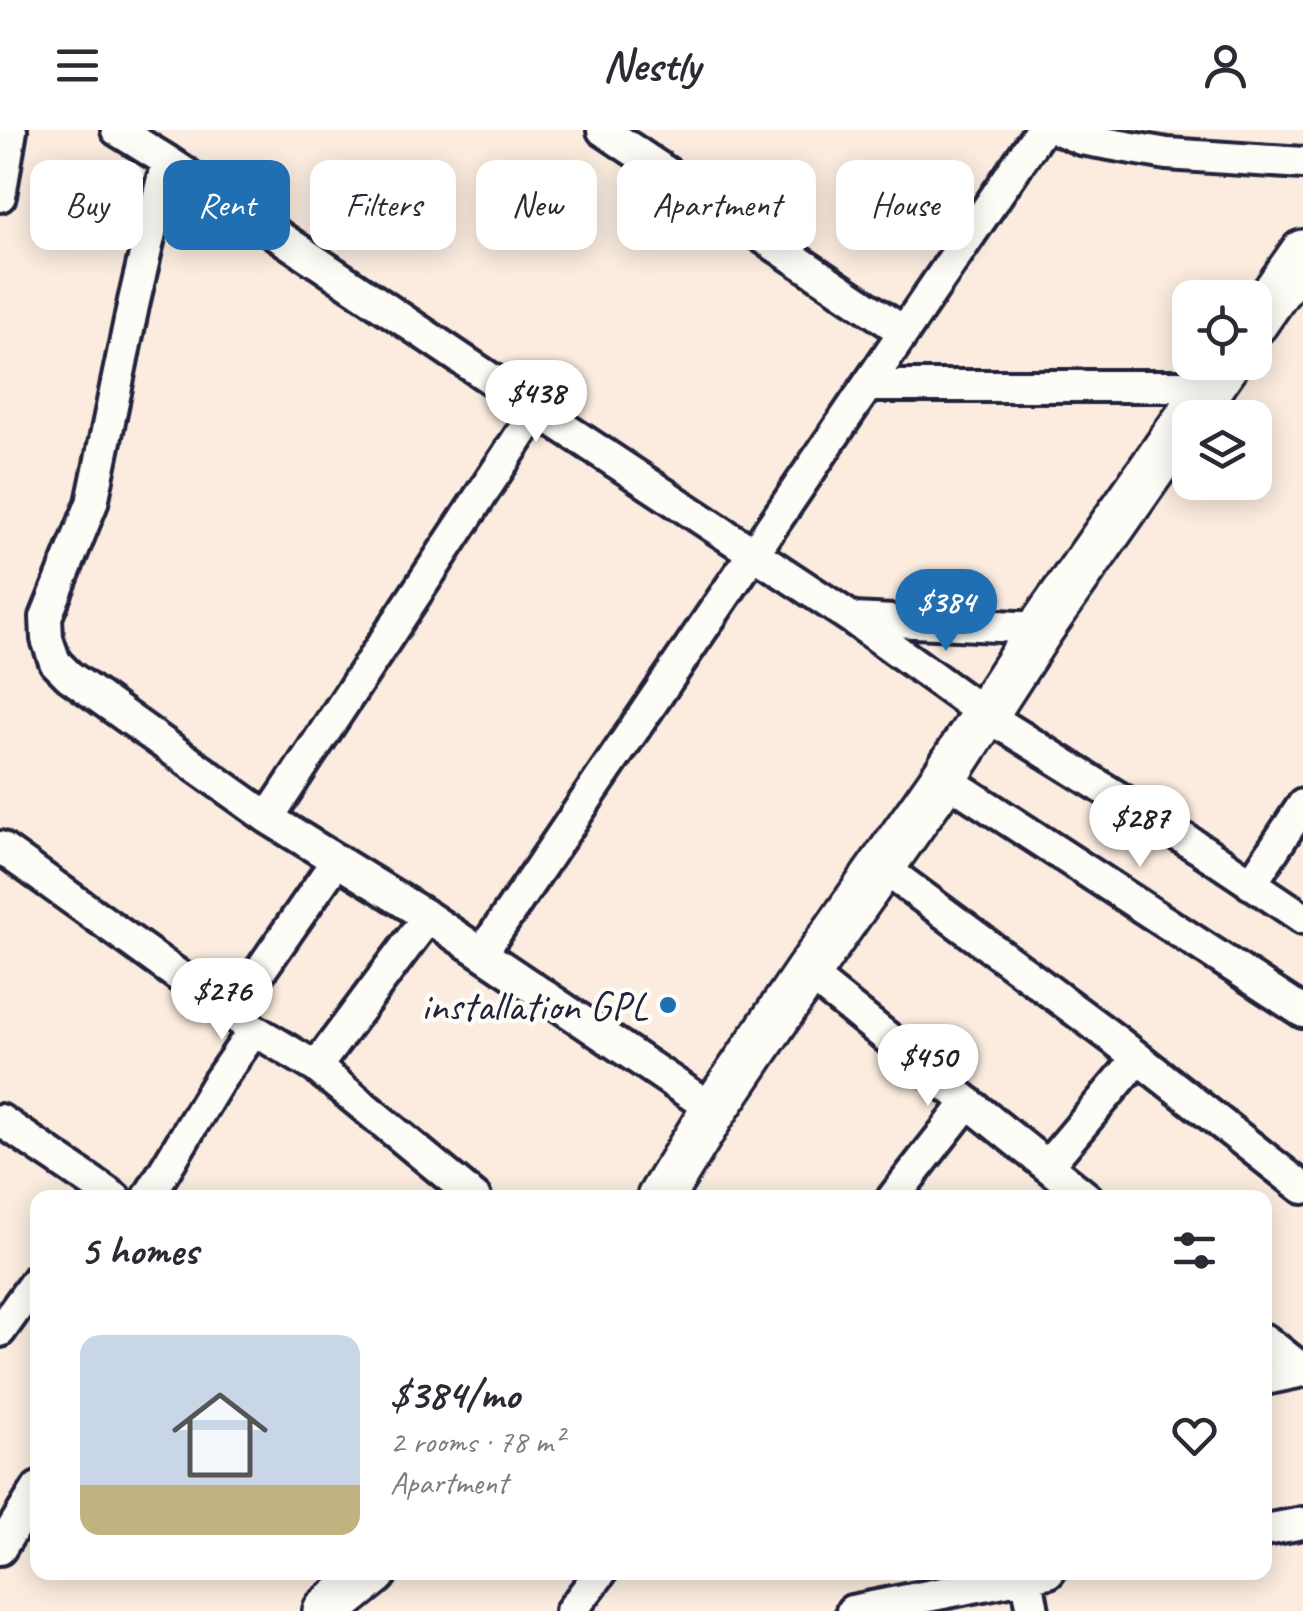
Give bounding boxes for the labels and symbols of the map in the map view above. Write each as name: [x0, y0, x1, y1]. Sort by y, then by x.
pin: $438: [477, 360, 595, 445]
pin: $384: [887, 569, 1005, 654]
pin: $287: [1081, 785, 1199, 870]
pin: $276: [163, 958, 281, 1043]
place label: installation GPL: [421, 980, 649, 1033]
marker: installation GPL: [657, 994, 679, 1016]
pin: $450: [869, 1024, 987, 1109]

